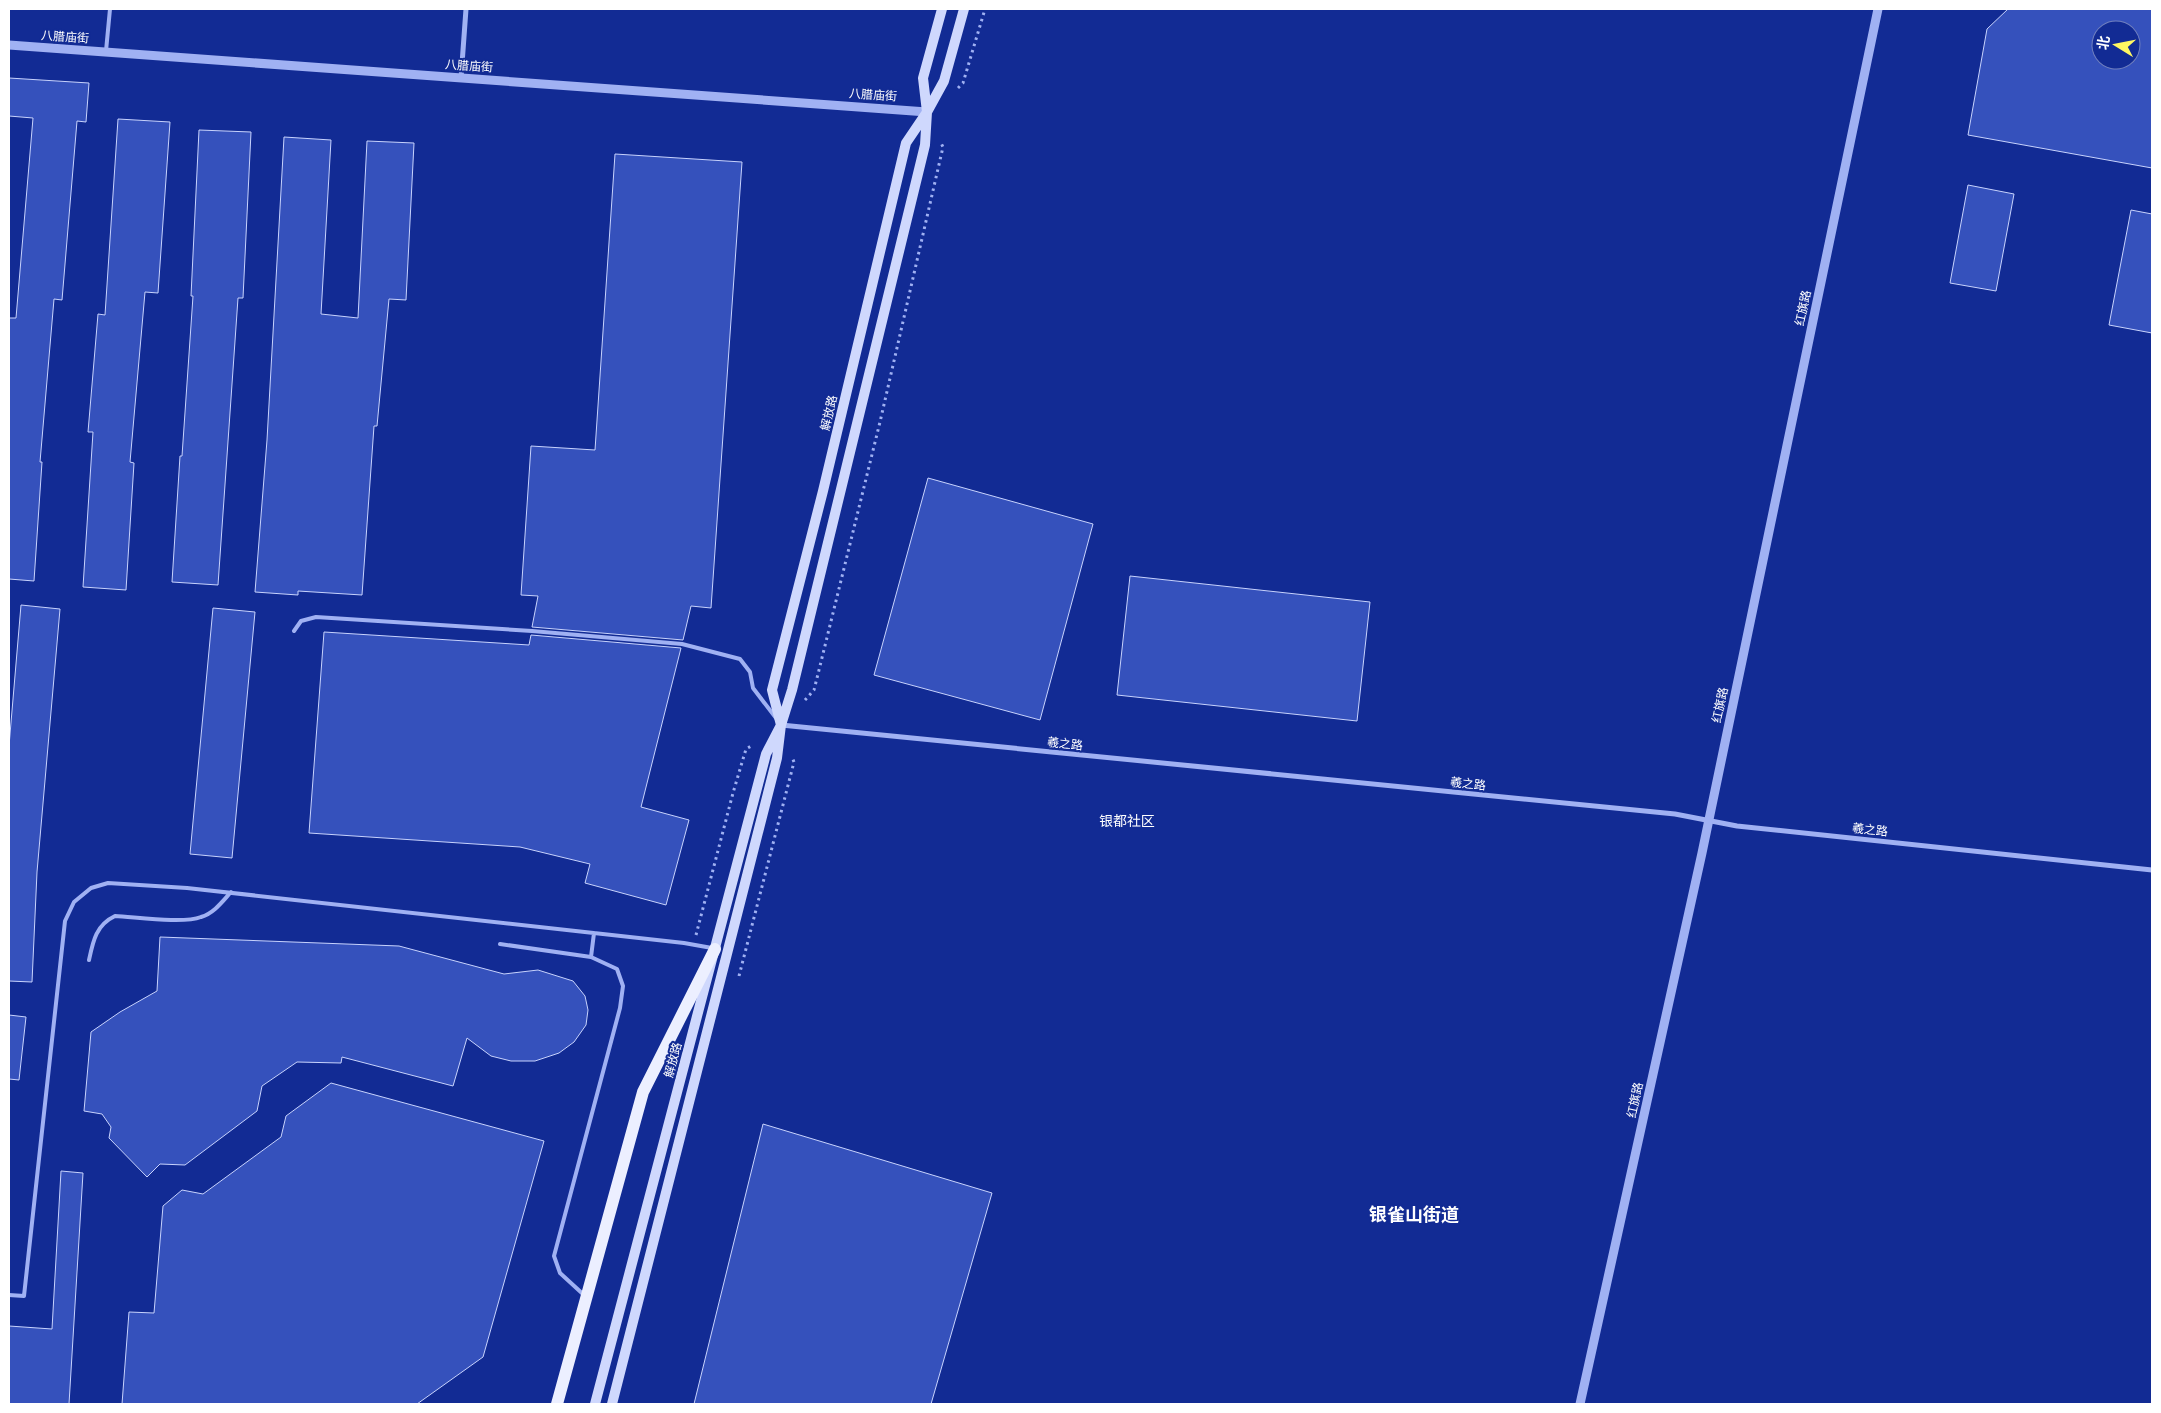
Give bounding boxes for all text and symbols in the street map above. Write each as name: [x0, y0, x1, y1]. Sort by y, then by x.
north arrow: [2091, 20, 2141, 70]
street label: 八腊庙街: [41, 28, 89, 46]
text: 北: [2094, 34, 2112, 51]
street label: 八腊庙街: [445, 57, 493, 75]
street label: 八腊庙街: [849, 86, 897, 104]
street label: 红旗路: [1792, 289, 1814, 327]
street label: 解放路: [818, 394, 840, 432]
street label: 红旗路: [1709, 686, 1731, 724]
street label: 羲之路: [1046, 735, 1084, 753]
street label: 羲之路: [1449, 775, 1487, 793]
district label: 银都社区: [1099, 813, 1155, 829]
street label: 羲之路: [1851, 821, 1889, 839]
street label: 解放路: [662, 1041, 684, 1079]
street label: 红旗路: [1624, 1081, 1646, 1119]
district label: 银雀山街道: [1369, 1205, 1459, 1225]

